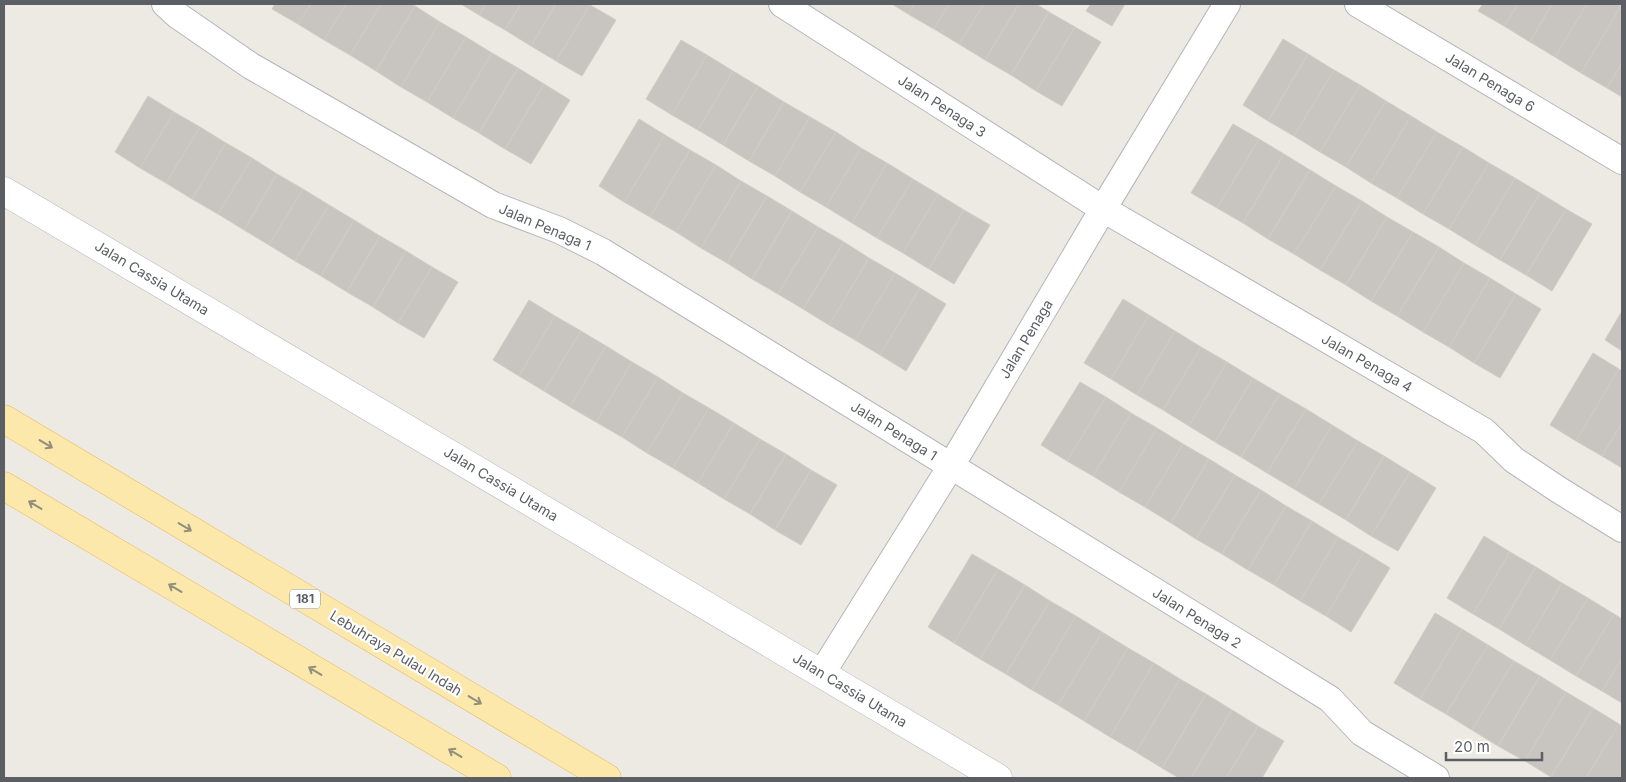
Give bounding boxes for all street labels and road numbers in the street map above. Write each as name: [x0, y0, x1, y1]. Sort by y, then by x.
street label: Jalan Penaga 6: [1442, 48, 1538, 115]
street label: Jalan Penaga 3: [895, 71, 989, 140]
street label: Jalan Penaga 1: [497, 199, 594, 254]
street label: Jalan Cassia Utama: [92, 237, 213, 318]
street label: Jalan Penaga: [995, 296, 1056, 381]
street label: Jalan Penaga 4: [1319, 330, 1416, 395]
street label: Jalan Penaga 1: [848, 397, 941, 464]
street label: Jalan Cassia Utama: [441, 443, 562, 524]
street label: Jalan Penaga 2: [1150, 583, 1245, 652]
road number: 181: [290, 590, 320, 608]
street label: Lebuhraya Pulau Indah: [327, 606, 465, 699]
street label: Jalan Cassia Utama: [790, 649, 911, 730]

